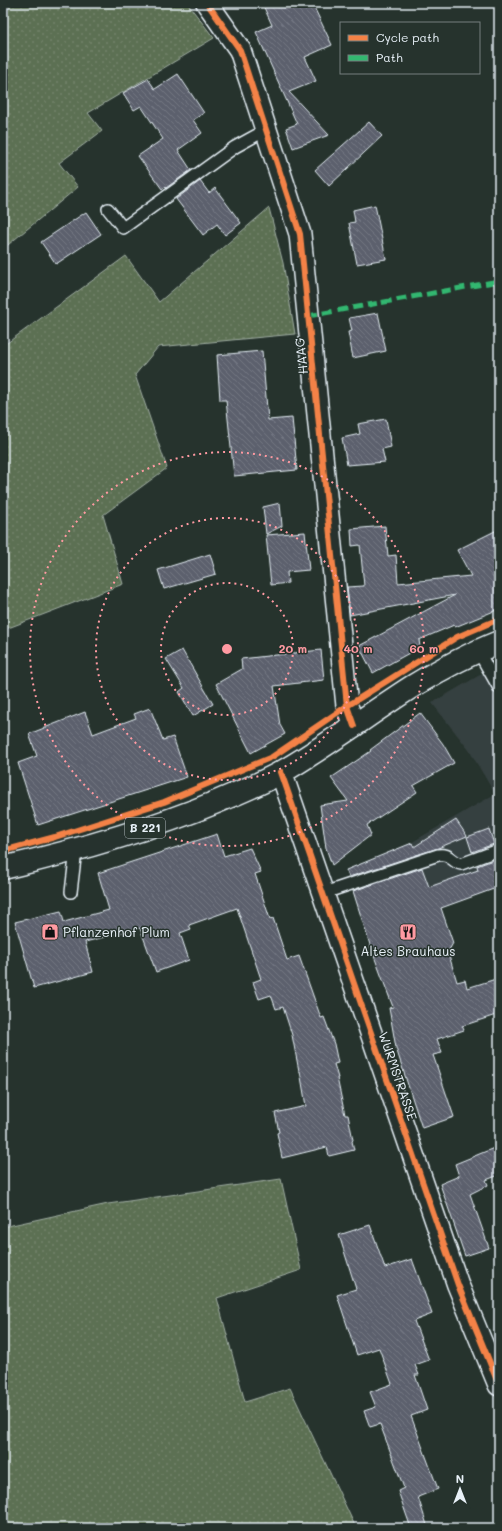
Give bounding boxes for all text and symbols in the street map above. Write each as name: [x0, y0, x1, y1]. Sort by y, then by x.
legend: [340, 22, 480, 74]
text: Cycle path: [376, 29, 439, 45]
text: Path: [376, 49, 403, 65]
street label: HAAG: [290, 336, 311, 375]
text: 20 m: [279, 640, 307, 656]
text: 40 m: [343, 640, 373, 656]
text: 60 m: [410, 640, 438, 656]
centre of rings: [220, 642, 234, 656]
road number: B 221: [125, 818, 165, 838]
shop icon: Pflanzenhof Plum: [40, 922, 60, 942]
restaurant icon: Altes Brauhaus: [398, 922, 418, 942]
place label: Pflanzenhof Plum: [63, 923, 170, 940]
place label: Altes Brauhaus: [360, 942, 456, 959]
street label: WURMSTRASSE: [375, 1029, 422, 1122]
north arrow: [440, 1469, 480, 1509]
text: N: [456, 1471, 464, 1486]

